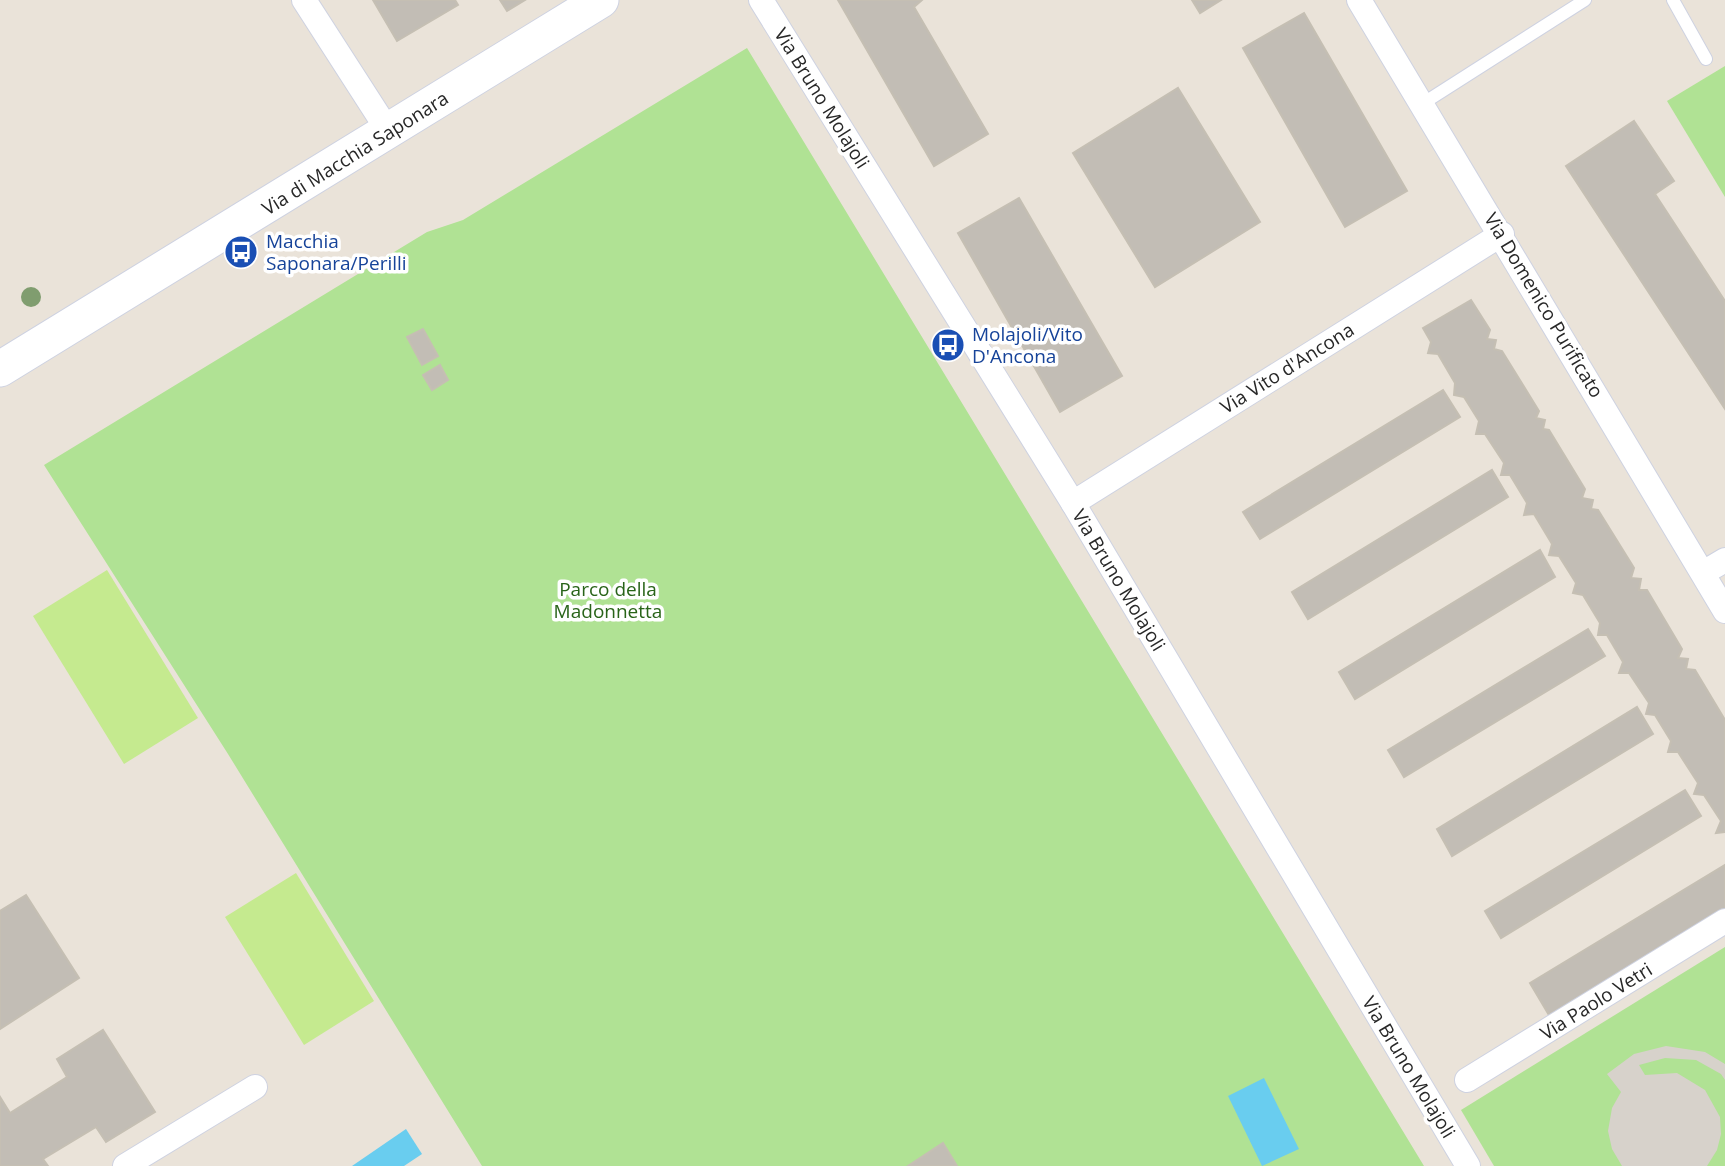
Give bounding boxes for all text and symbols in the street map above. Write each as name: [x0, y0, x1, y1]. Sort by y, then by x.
street label: Via Bruno Molajoli: [768, 23, 876, 173]
street label: Via di Macchia Saponara: [257, 85, 453, 221]
street label: Via Domenico Purificato: [1478, 208, 1610, 402]
place label: Macchia Saponara/Perilli: [266, 228, 407, 276]
bus stop icon: Macchia Saponara/Perilli: [222, 233, 260, 271]
street label: Via Vito d'Ancona: [1215, 316, 1359, 420]
place label: Molajoli/Vito D'Ancona: [972, 321, 1083, 369]
bus stop icon: Molajoli/Vito D'Ancona: [929, 326, 967, 364]
street label: Via Bruno Molajoli: [1066, 504, 1172, 656]
park label: Parco della Madonnetta: [554, 576, 662, 624]
street label: Via Paolo Vetri: [1535, 956, 1657, 1046]
street label: Via Bruno Molajoli: [1356, 991, 1462, 1143]

